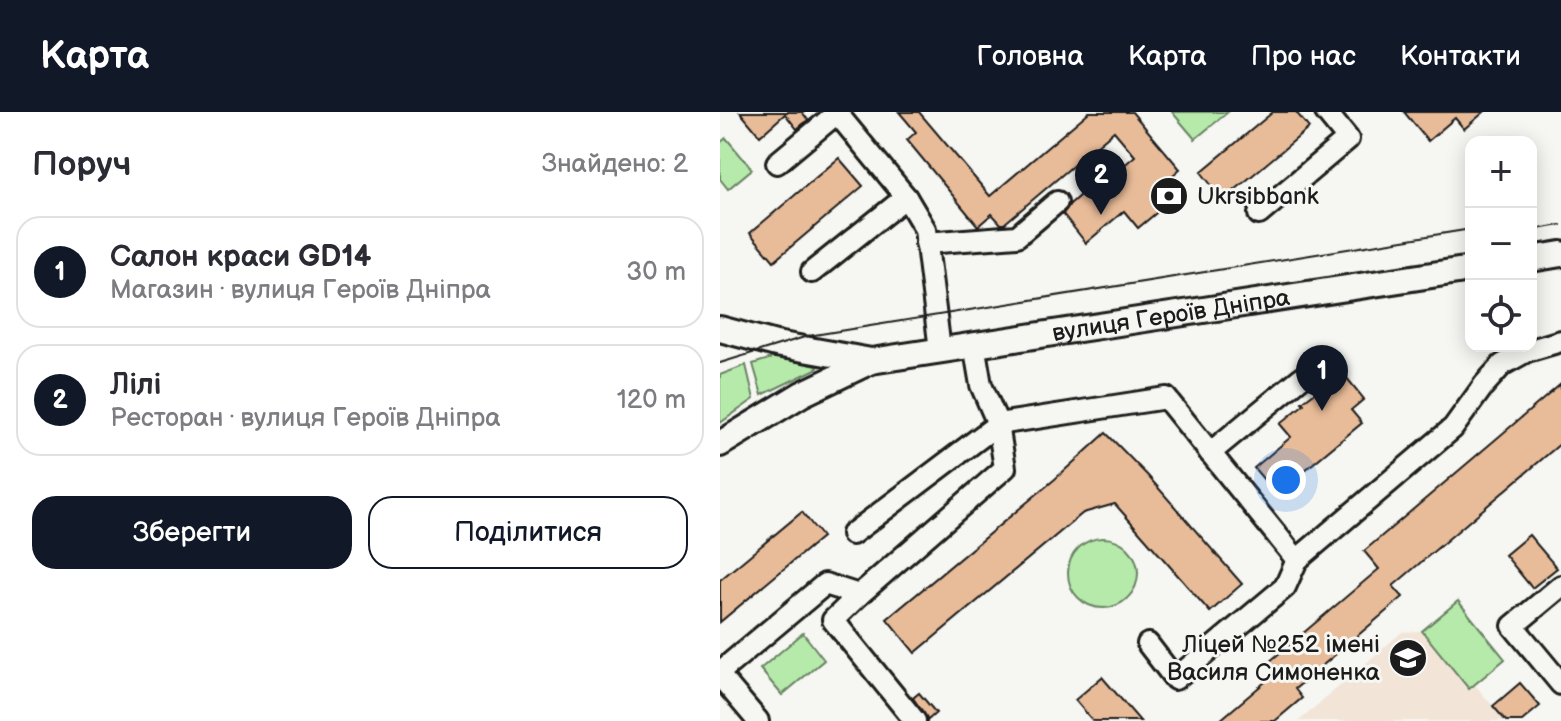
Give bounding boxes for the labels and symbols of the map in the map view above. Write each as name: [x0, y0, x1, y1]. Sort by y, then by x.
pin: 2: [1075, 149, 1127, 215]
bank icon: Ukrsibbank: [1148, 175, 1190, 217]
place label: Ukrsibbank: [1197, 182, 1319, 211]
street label: вулиця Героїв Дніпра: [1050, 283, 1292, 348]
pin: 1: [1296, 345, 1348, 411]
your location: [1266, 460, 1306, 500]
place label: Ліцей №252 імені Василя Симоненка: [1167, 630, 1380, 687]
school or university icon: Ліцей №252 імені Василя Симоненка: [1387, 637, 1429, 679]

